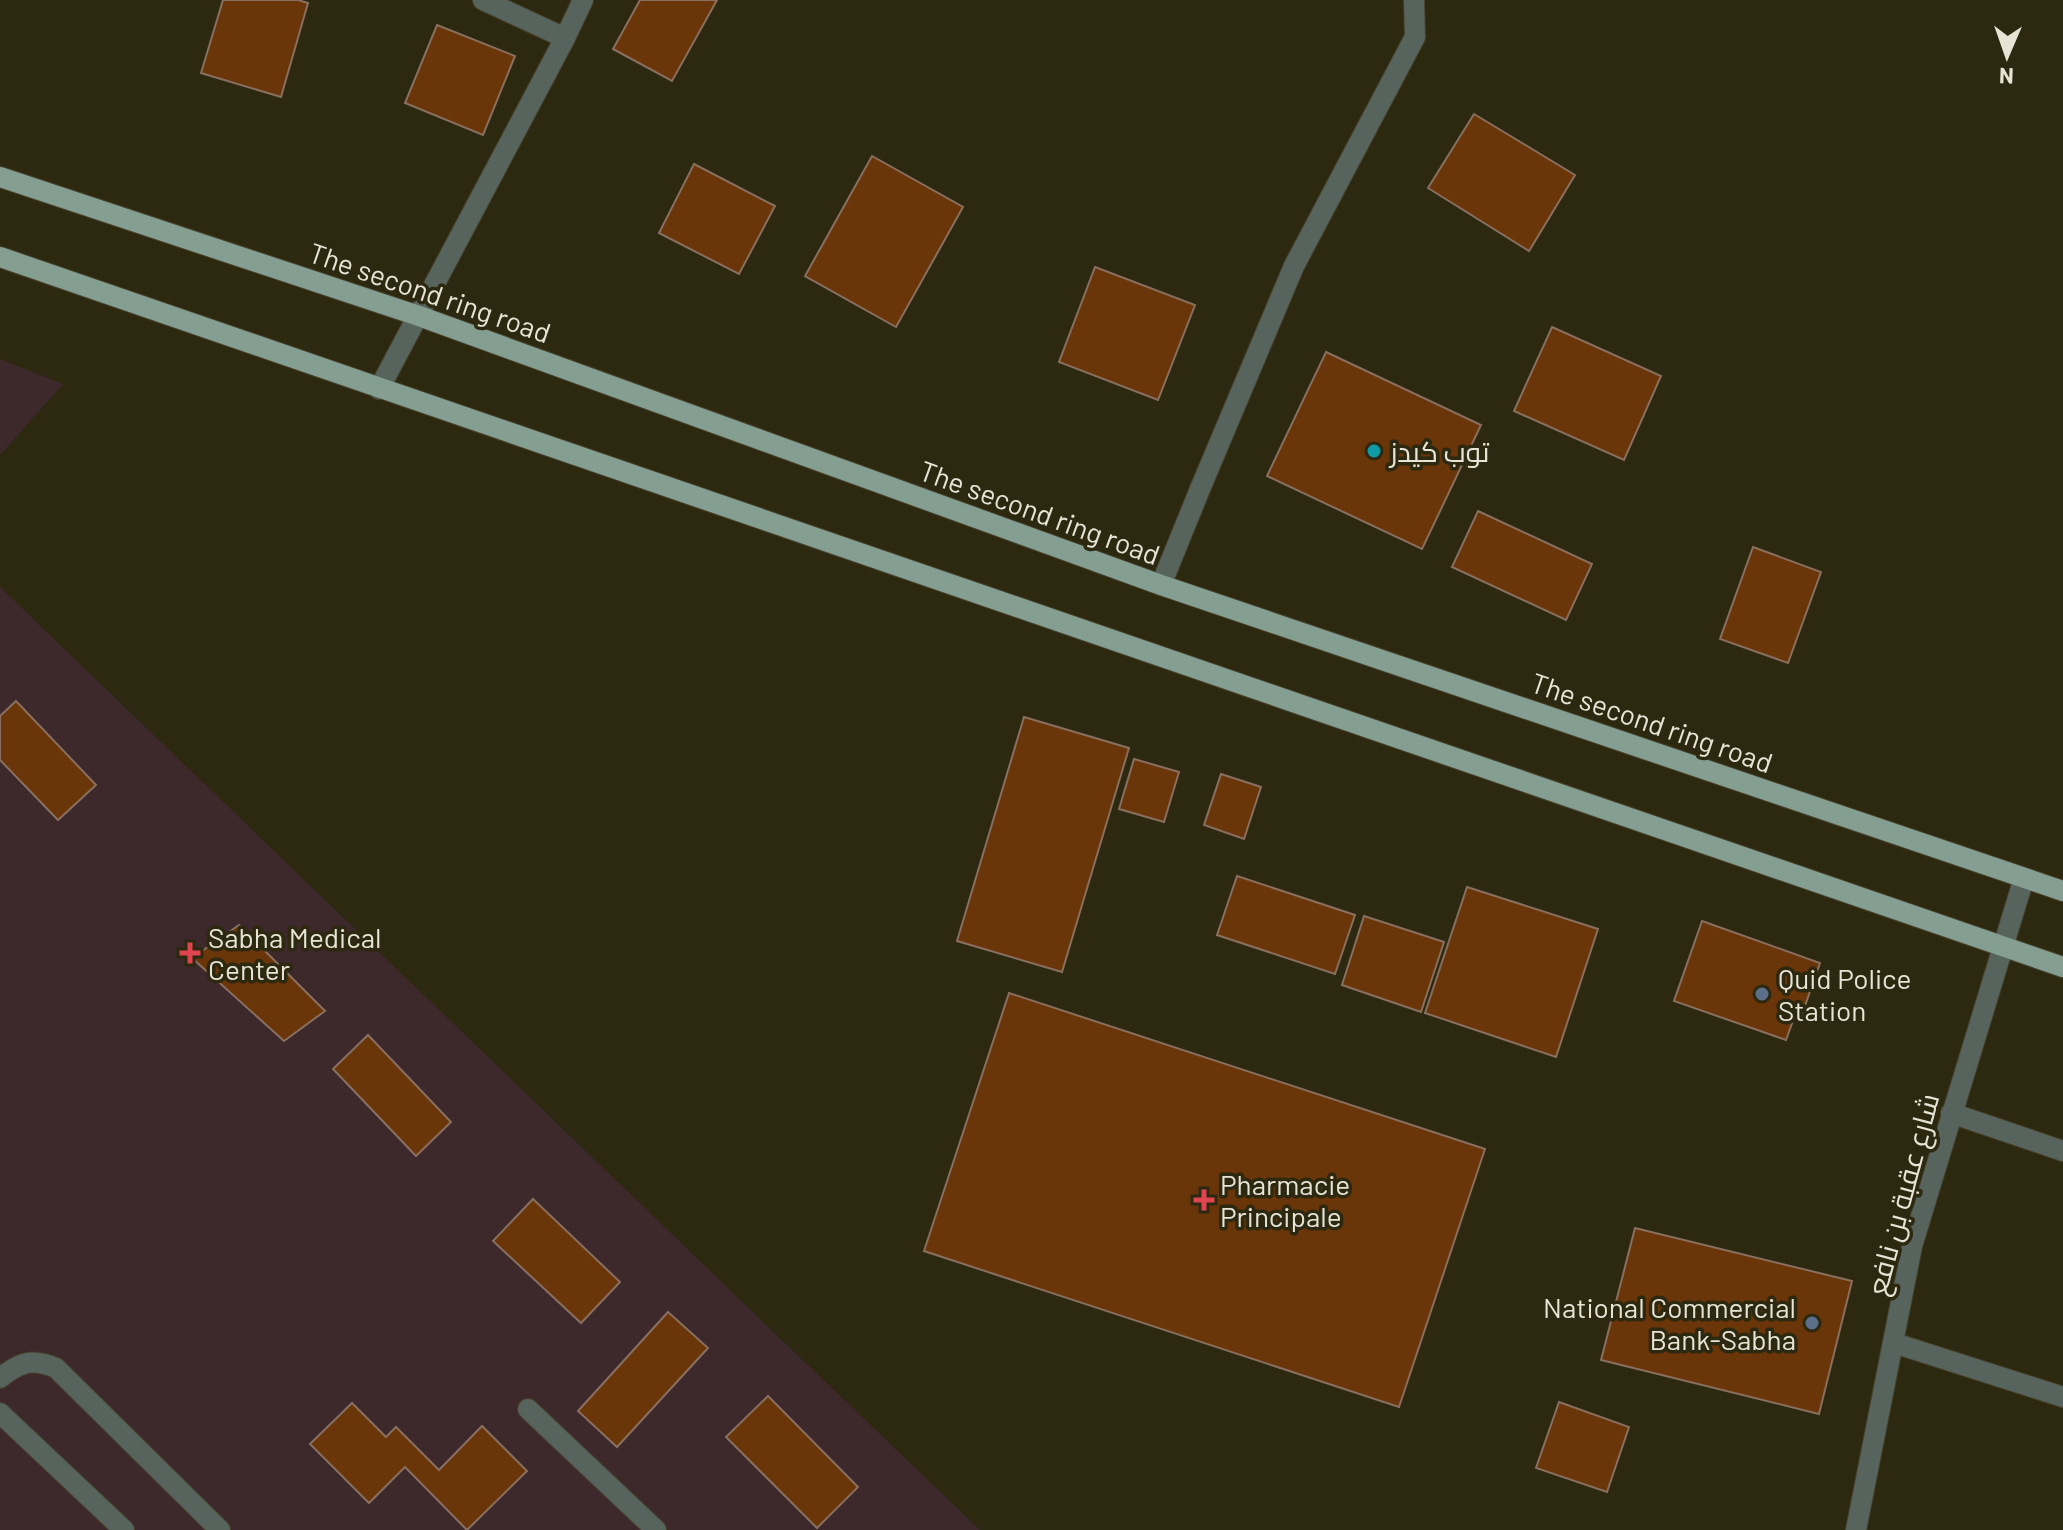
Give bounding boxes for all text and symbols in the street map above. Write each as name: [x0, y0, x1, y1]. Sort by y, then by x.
north arrow: [1967, 16, 2047, 96]
text: N: [1998, 64, 2014, 90]
street label: The second ring road: [305, 235, 555, 349]
place label: توب كيدز: [1388, 434, 1490, 468]
marker: توب كيدز: [1365, 442, 1383, 460]
street label: The second ring road: [915, 453, 1165, 571]
street label: The second ring road: [1527, 665, 1777, 779]
place label: Sabha Medical Center: [208, 920, 382, 986]
marker: Sabha Medical Center: [179, 942, 201, 964]
place label: Quid Police Station: [1778, 961, 1911, 1027]
marker: Quid Police Station: [1753, 985, 1771, 1003]
street label: شارع عقبة بن نافع: [1859, 1089, 1948, 1299]
place label: Pharmacie Principale: [1220, 1167, 1350, 1233]
marker: Pharmacie Principale: [1195, 1191, 1213, 1209]
place label: National Commercial Bank-Sabha: [1543, 1290, 1796, 1356]
marker: National Commercial Bank-Sabha: [1803, 1314, 1821, 1332]

